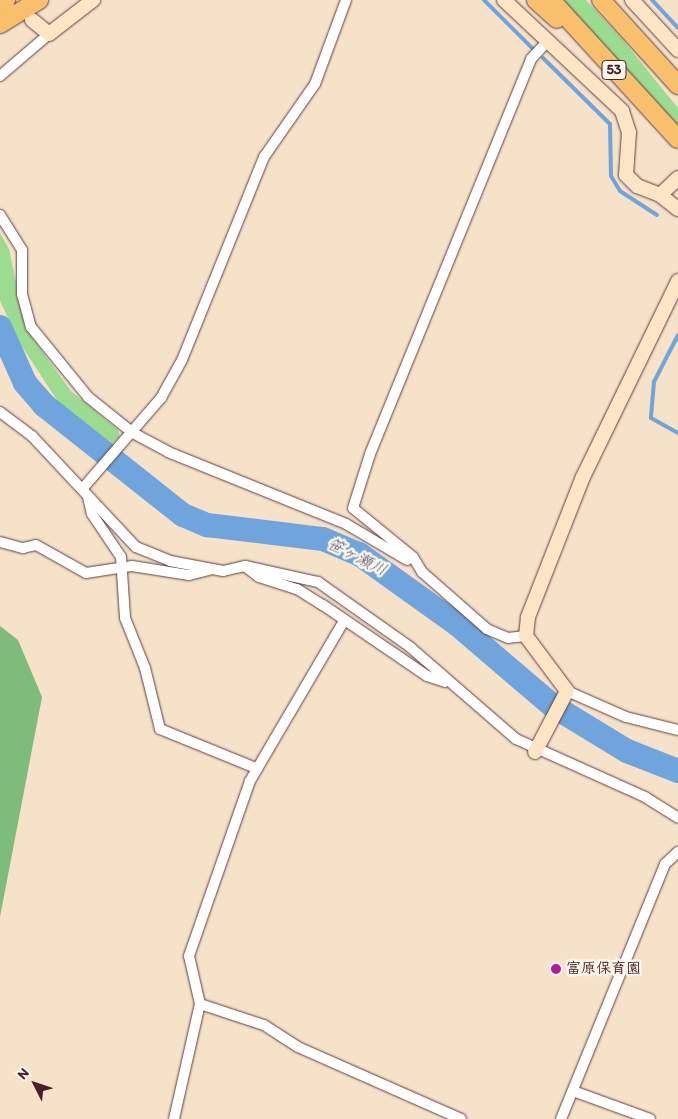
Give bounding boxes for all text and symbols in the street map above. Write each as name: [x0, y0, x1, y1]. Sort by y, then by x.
road number: 53: [602, 58, 626, 82]
water label: 笹ヶ瀬川: [324, 534, 390, 580]
place label: 富原保育園: [566, 960, 641, 978]
marker: 富原保育園: [550, 963, 562, 975]
north arrow: [10, 1059, 60, 1109]
text: N: [14, 1065, 33, 1083]

